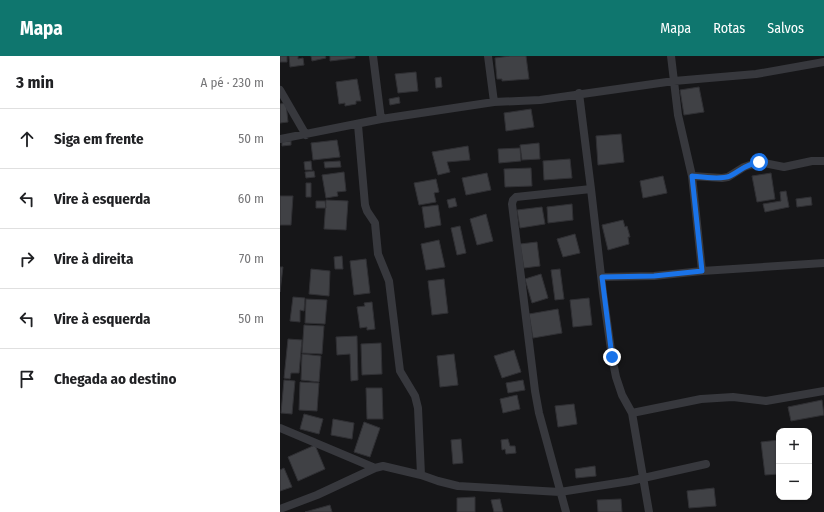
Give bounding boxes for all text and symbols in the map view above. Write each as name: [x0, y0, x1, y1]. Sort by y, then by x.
text: Mapa: [20, 17, 63, 40]
text: Mapa: [660, 20, 691, 37]
text: Rotas: [713, 20, 745, 37]
text: Salvos: [767, 20, 804, 37]
text: 3 min: [16, 72, 54, 93]
text: A pé · 230 m: [201, 75, 264, 90]
icon: ahead: [16, 128, 38, 150]
text: Siga em frente: [54, 130, 144, 148]
text: 50 m: [238, 131, 264, 146]
route start: [750, 153, 768, 171]
icon: left: [16, 188, 38, 210]
text: Vire à esquerda: [54, 190, 151, 208]
text: 60 m: [238, 191, 264, 206]
icon: right: [16, 248, 38, 270]
text: Vire à direita: [54, 250, 133, 268]
text: 70 m: [239, 251, 264, 266]
icon: left: [16, 308, 38, 330]
text: Vire à esquerda: [54, 310, 151, 328]
text: 50 m: [238, 311, 264, 326]
route end: [603, 348, 621, 366]
icon: arrive: [16, 368, 38, 390]
text: Chegada ao destino: [54, 370, 176, 388]
map controls: [776, 428, 812, 500]
button: +: [776, 428, 812, 464]
button: −: [776, 464, 812, 500]

